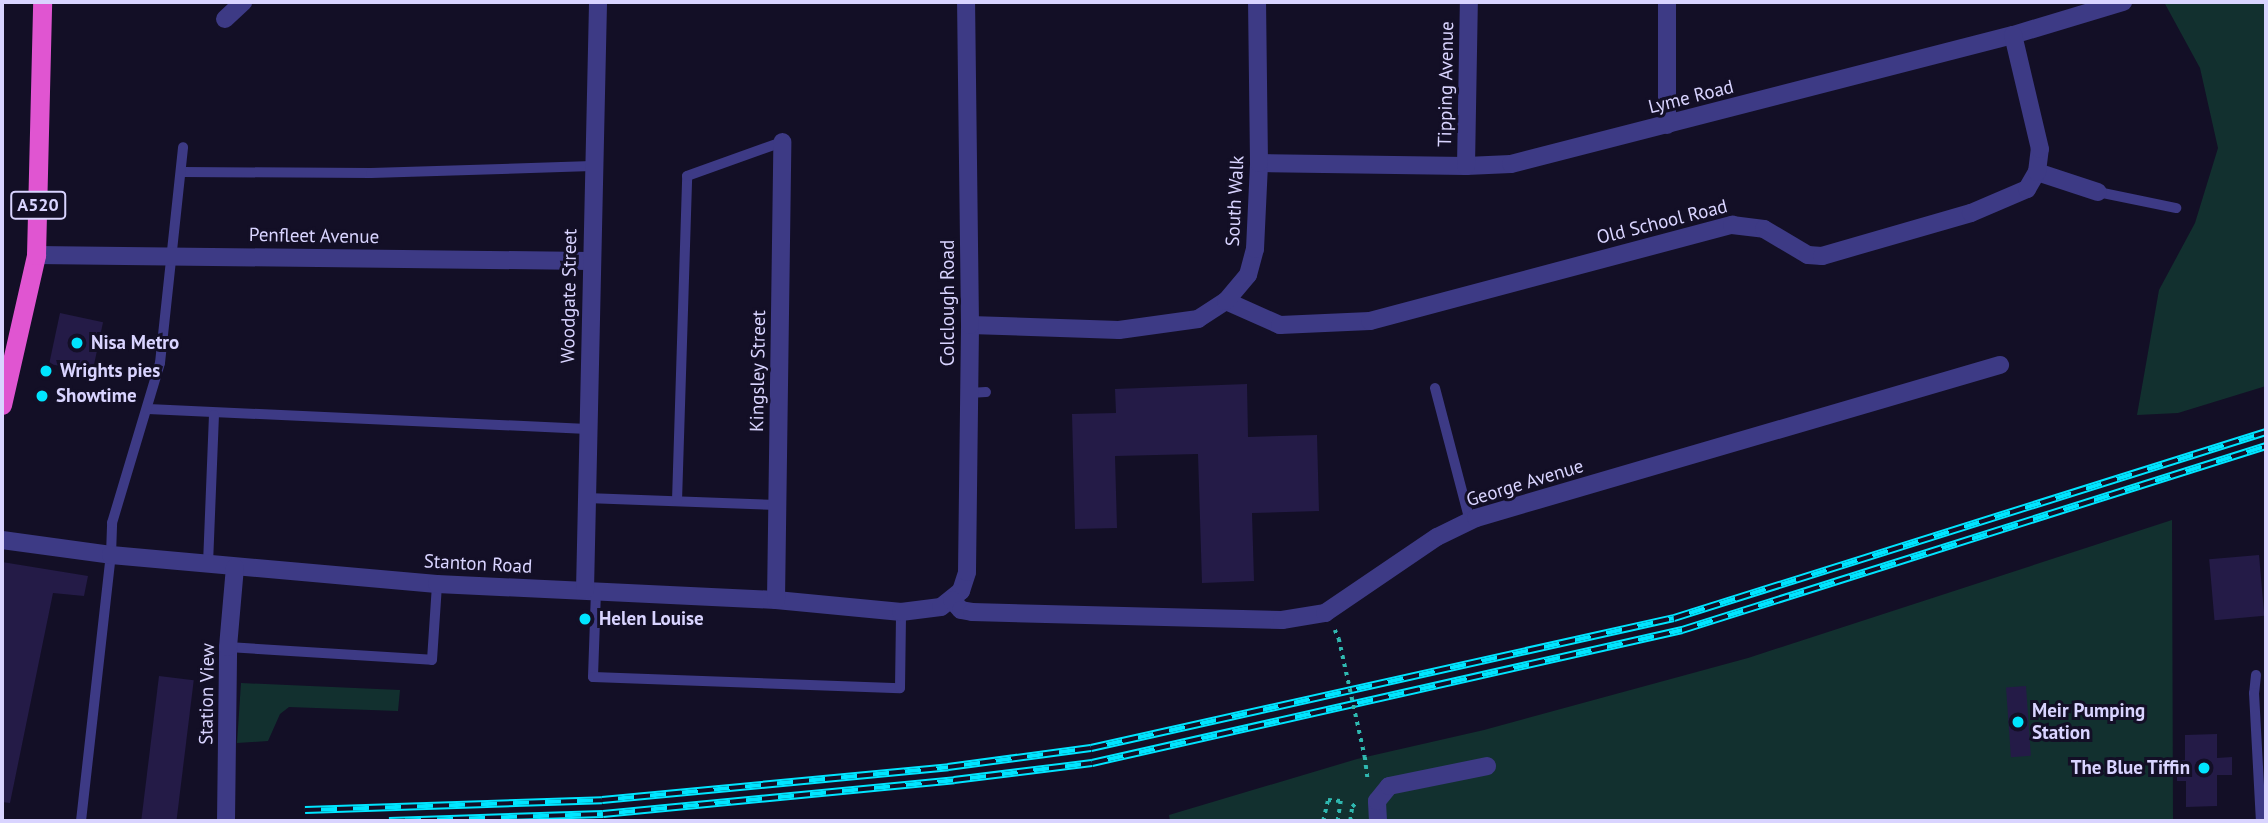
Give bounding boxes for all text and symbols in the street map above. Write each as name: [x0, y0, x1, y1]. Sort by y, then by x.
street label: Tipping Avenue: [1433, 21, 1459, 147]
street label: Lyme Road: [1646, 75, 1736, 119]
street label: South Walk: [1221, 155, 1249, 247]
road number: A520: [10, 190, 66, 220]
street label: Old School Road: [1594, 195, 1730, 249]
street label: Penfleet Avenue: [248, 223, 380, 249]
street label: Woodgate Street: [556, 228, 582, 364]
street label: Colclough Road: [937, 240, 959, 366]
street label: Kingsley Street: [746, 310, 770, 432]
place label: Nisa Metro: [91, 332, 179, 354]
marker: Nisa Metro: [69, 335, 85, 351]
place label: Wrights pies: [60, 360, 160, 382]
marker: Wrights pies: [38, 363, 54, 379]
place label: Showtime: [56, 385, 137, 407]
marker: Showtime: [34, 388, 50, 404]
street label: George Avenue: [1463, 454, 1587, 512]
street label: Stanton Road: [423, 550, 533, 578]
place label: Helen Louise: [599, 608, 704, 630]
marker: Helen Louise: [577, 611, 593, 627]
street label: Station View: [195, 643, 219, 745]
place label: Meir Pumping Station: [2032, 700, 2145, 744]
marker: Meir Pumping Station: [2010, 714, 2026, 730]
place label: The Blue Tiffin: [2070, 757, 2190, 779]
marker: The Blue Tiffin: [2196, 760, 2212, 776]

